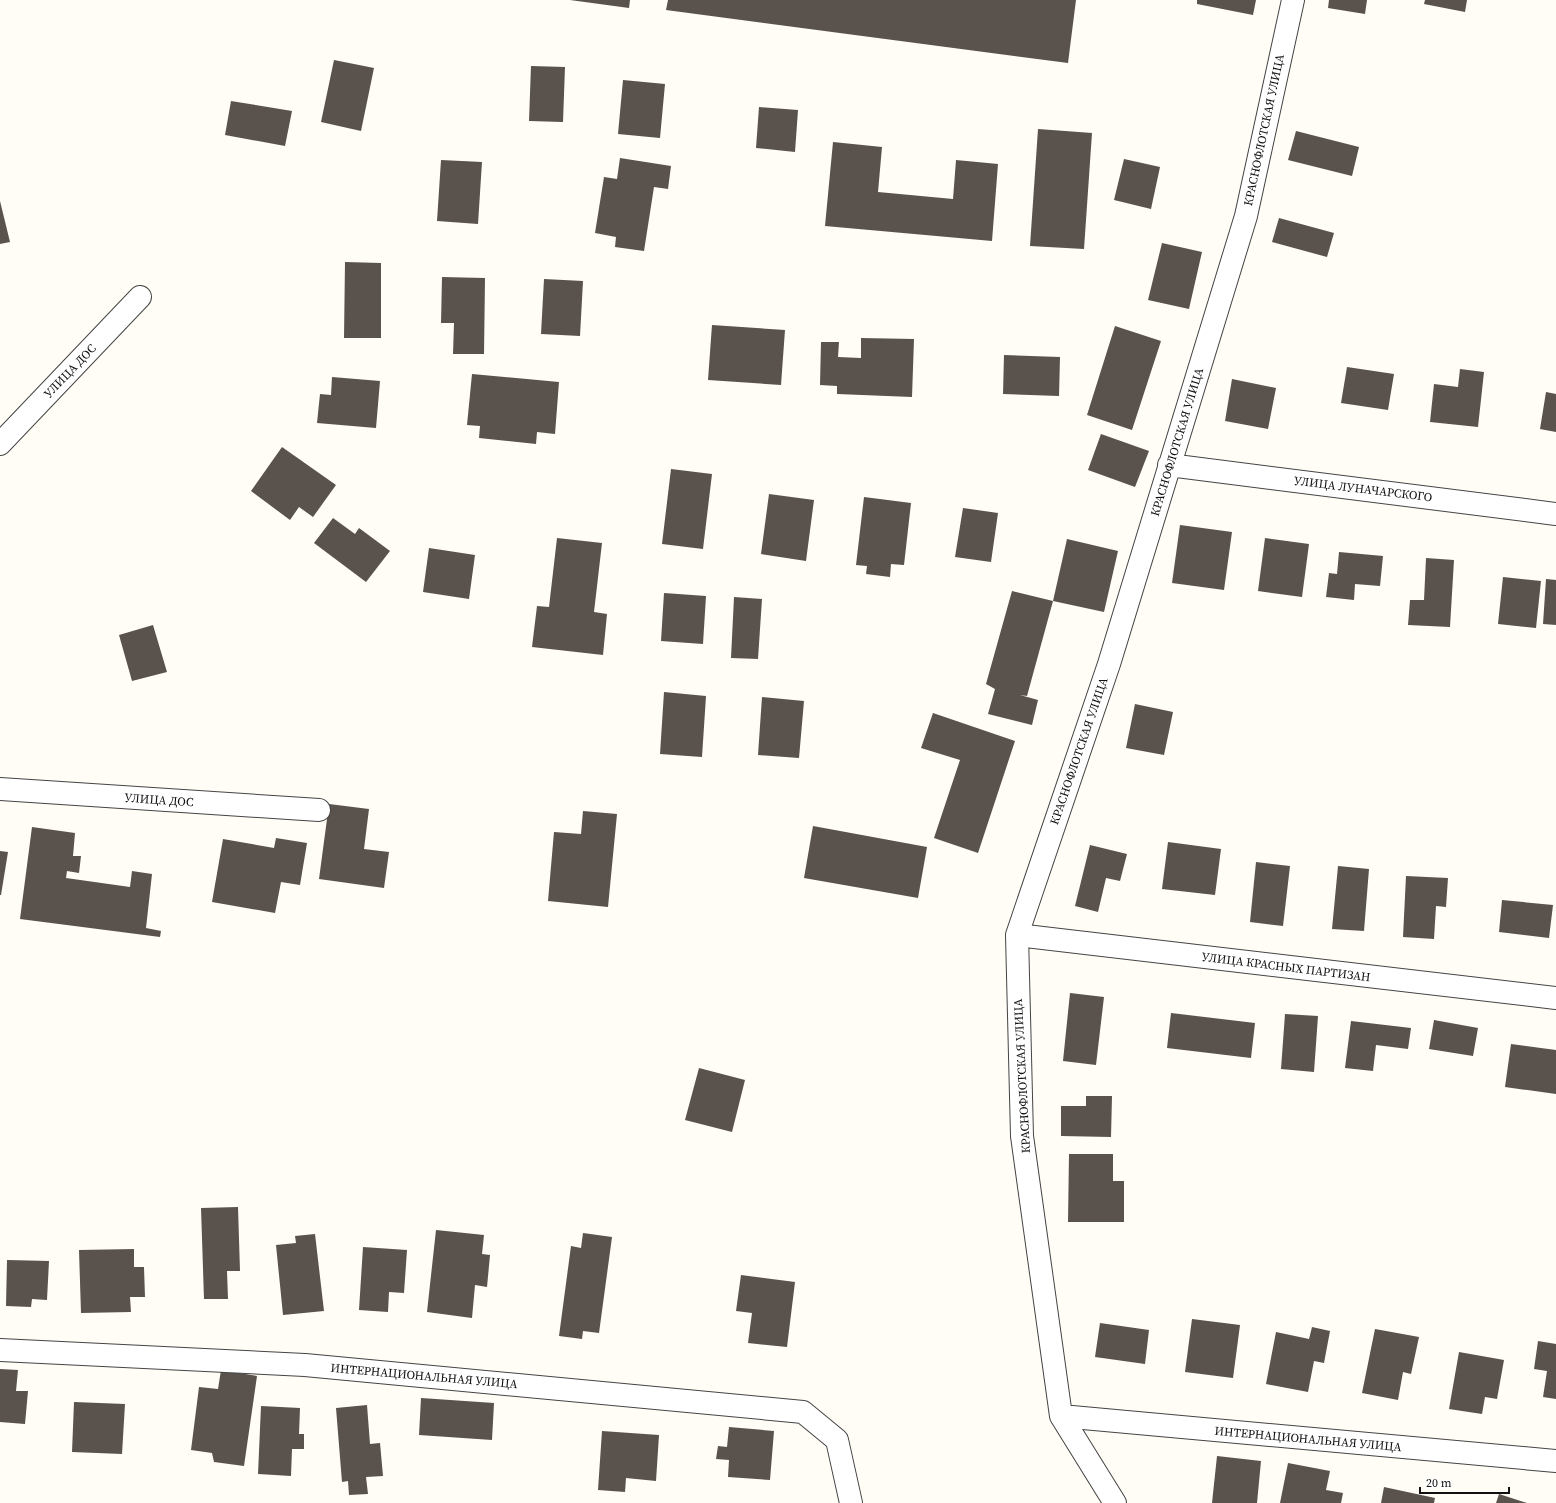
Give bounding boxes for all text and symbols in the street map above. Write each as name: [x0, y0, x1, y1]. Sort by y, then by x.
street label: КРАСНОФЛОТСКАЯ УЛИЦА: [1240, 53, 1288, 207]
street label: УЛИЦА ДОС: [40, 340, 100, 401]
street label: КРАСНОФЛОТСКАЯ УЛИЦА: [1147, 366, 1207, 518]
street label: УЛИЦА ЛУНАЧАРСКОГО: [1293, 473, 1433, 505]
street label: КРАСНОФЛОТСКАЯ УЛИЦА: [1046, 675, 1112, 827]
street label: УЛИЦА ДОС: [124, 790, 194, 810]
street label: УЛИЦА КРАСНЫХ ПАРТИЗАН: [1201, 949, 1371, 985]
street label: КРАСНОФЛОТСКАЯ УЛИЦА: [1010, 998, 1034, 1154]
street label: ИНТЕРНАЦИОНАЛЬНАЯ УЛИЦА: [330, 1360, 518, 1392]
street label: ИНТЕРНАЦИОНАЛЬНАЯ УЛИЦА: [1214, 1423, 1402, 1455]
scale bar: [1420, 1469, 1509, 1495]
text: 20 m: [1426, 1475, 1452, 1491]

